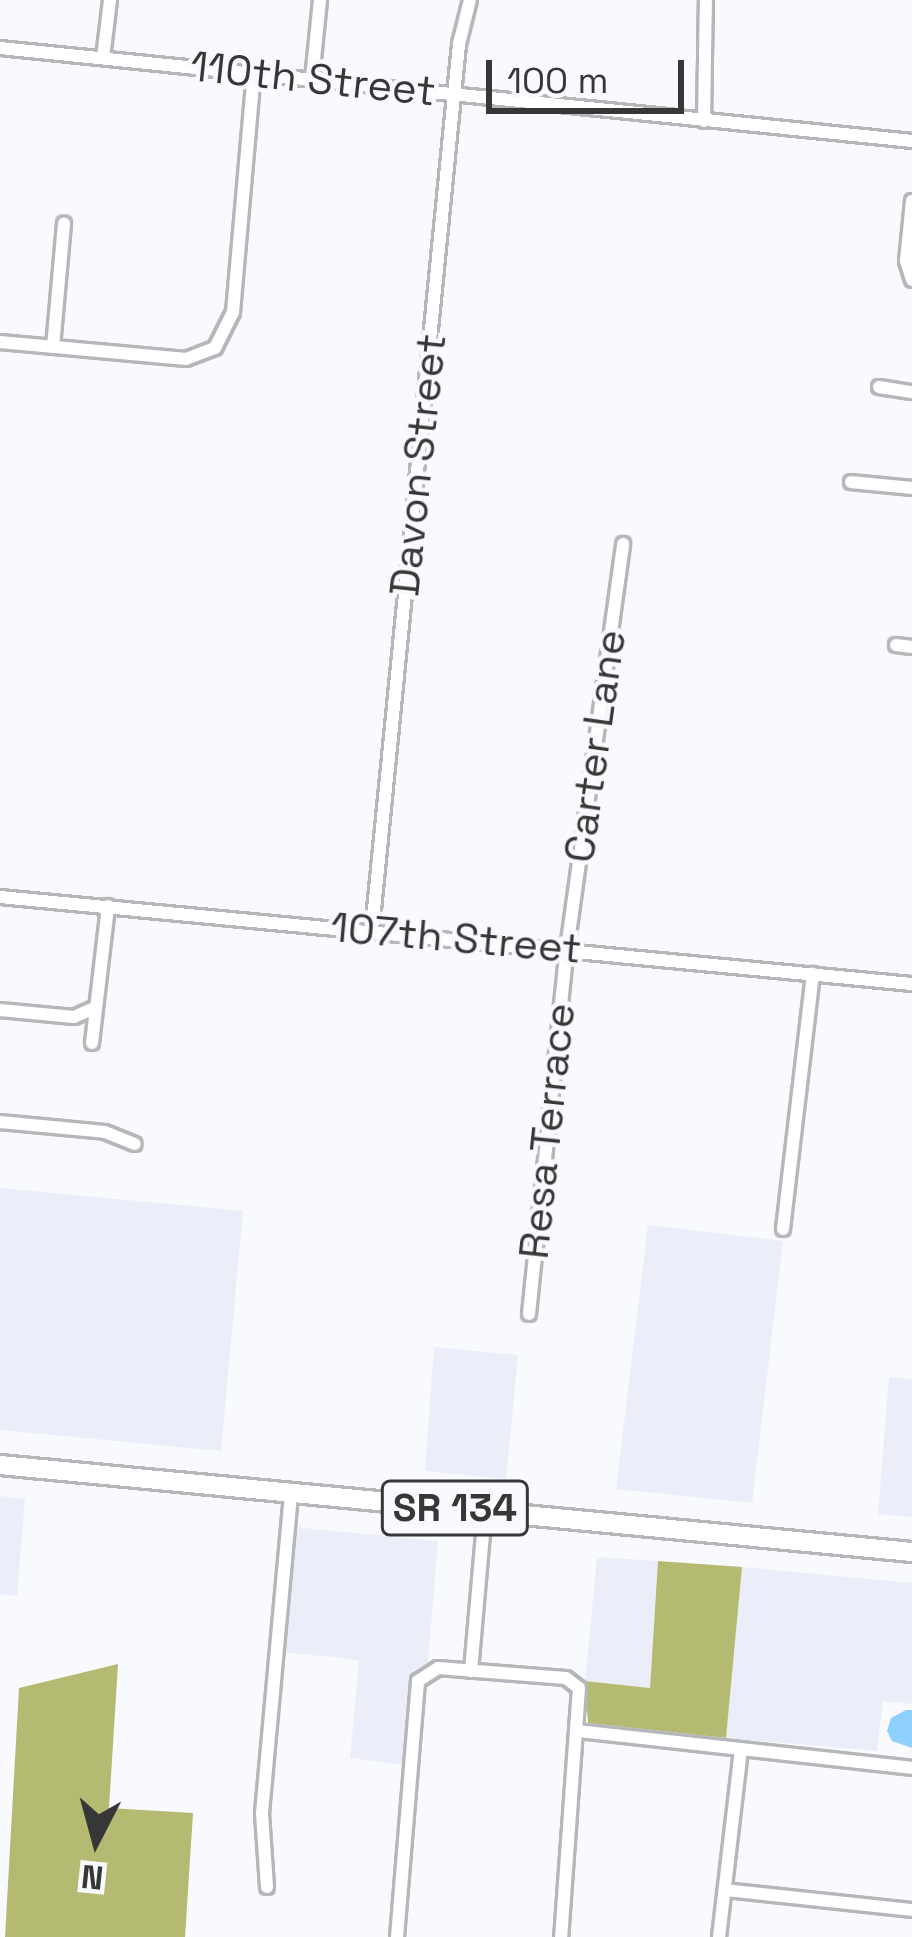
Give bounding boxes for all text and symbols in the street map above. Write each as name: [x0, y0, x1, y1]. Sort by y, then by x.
scale bar: [492, 36, 690, 110]
street label: 110th Street: [188, 41, 438, 117]
text: 100 m: [507, 58, 608, 104]
street label: Davon Street: [379, 331, 457, 599]
street label: Carter Lane: [554, 626, 636, 866]
street label: 107th Street: [328, 902, 584, 974]
street label: Resa Terrace: [508, 1000, 586, 1262]
road number: SR 134: [380, 1475, 530, 1541]
north arrow: [36, 1781, 156, 1901]
text: N: [79, 1855, 105, 1899]

